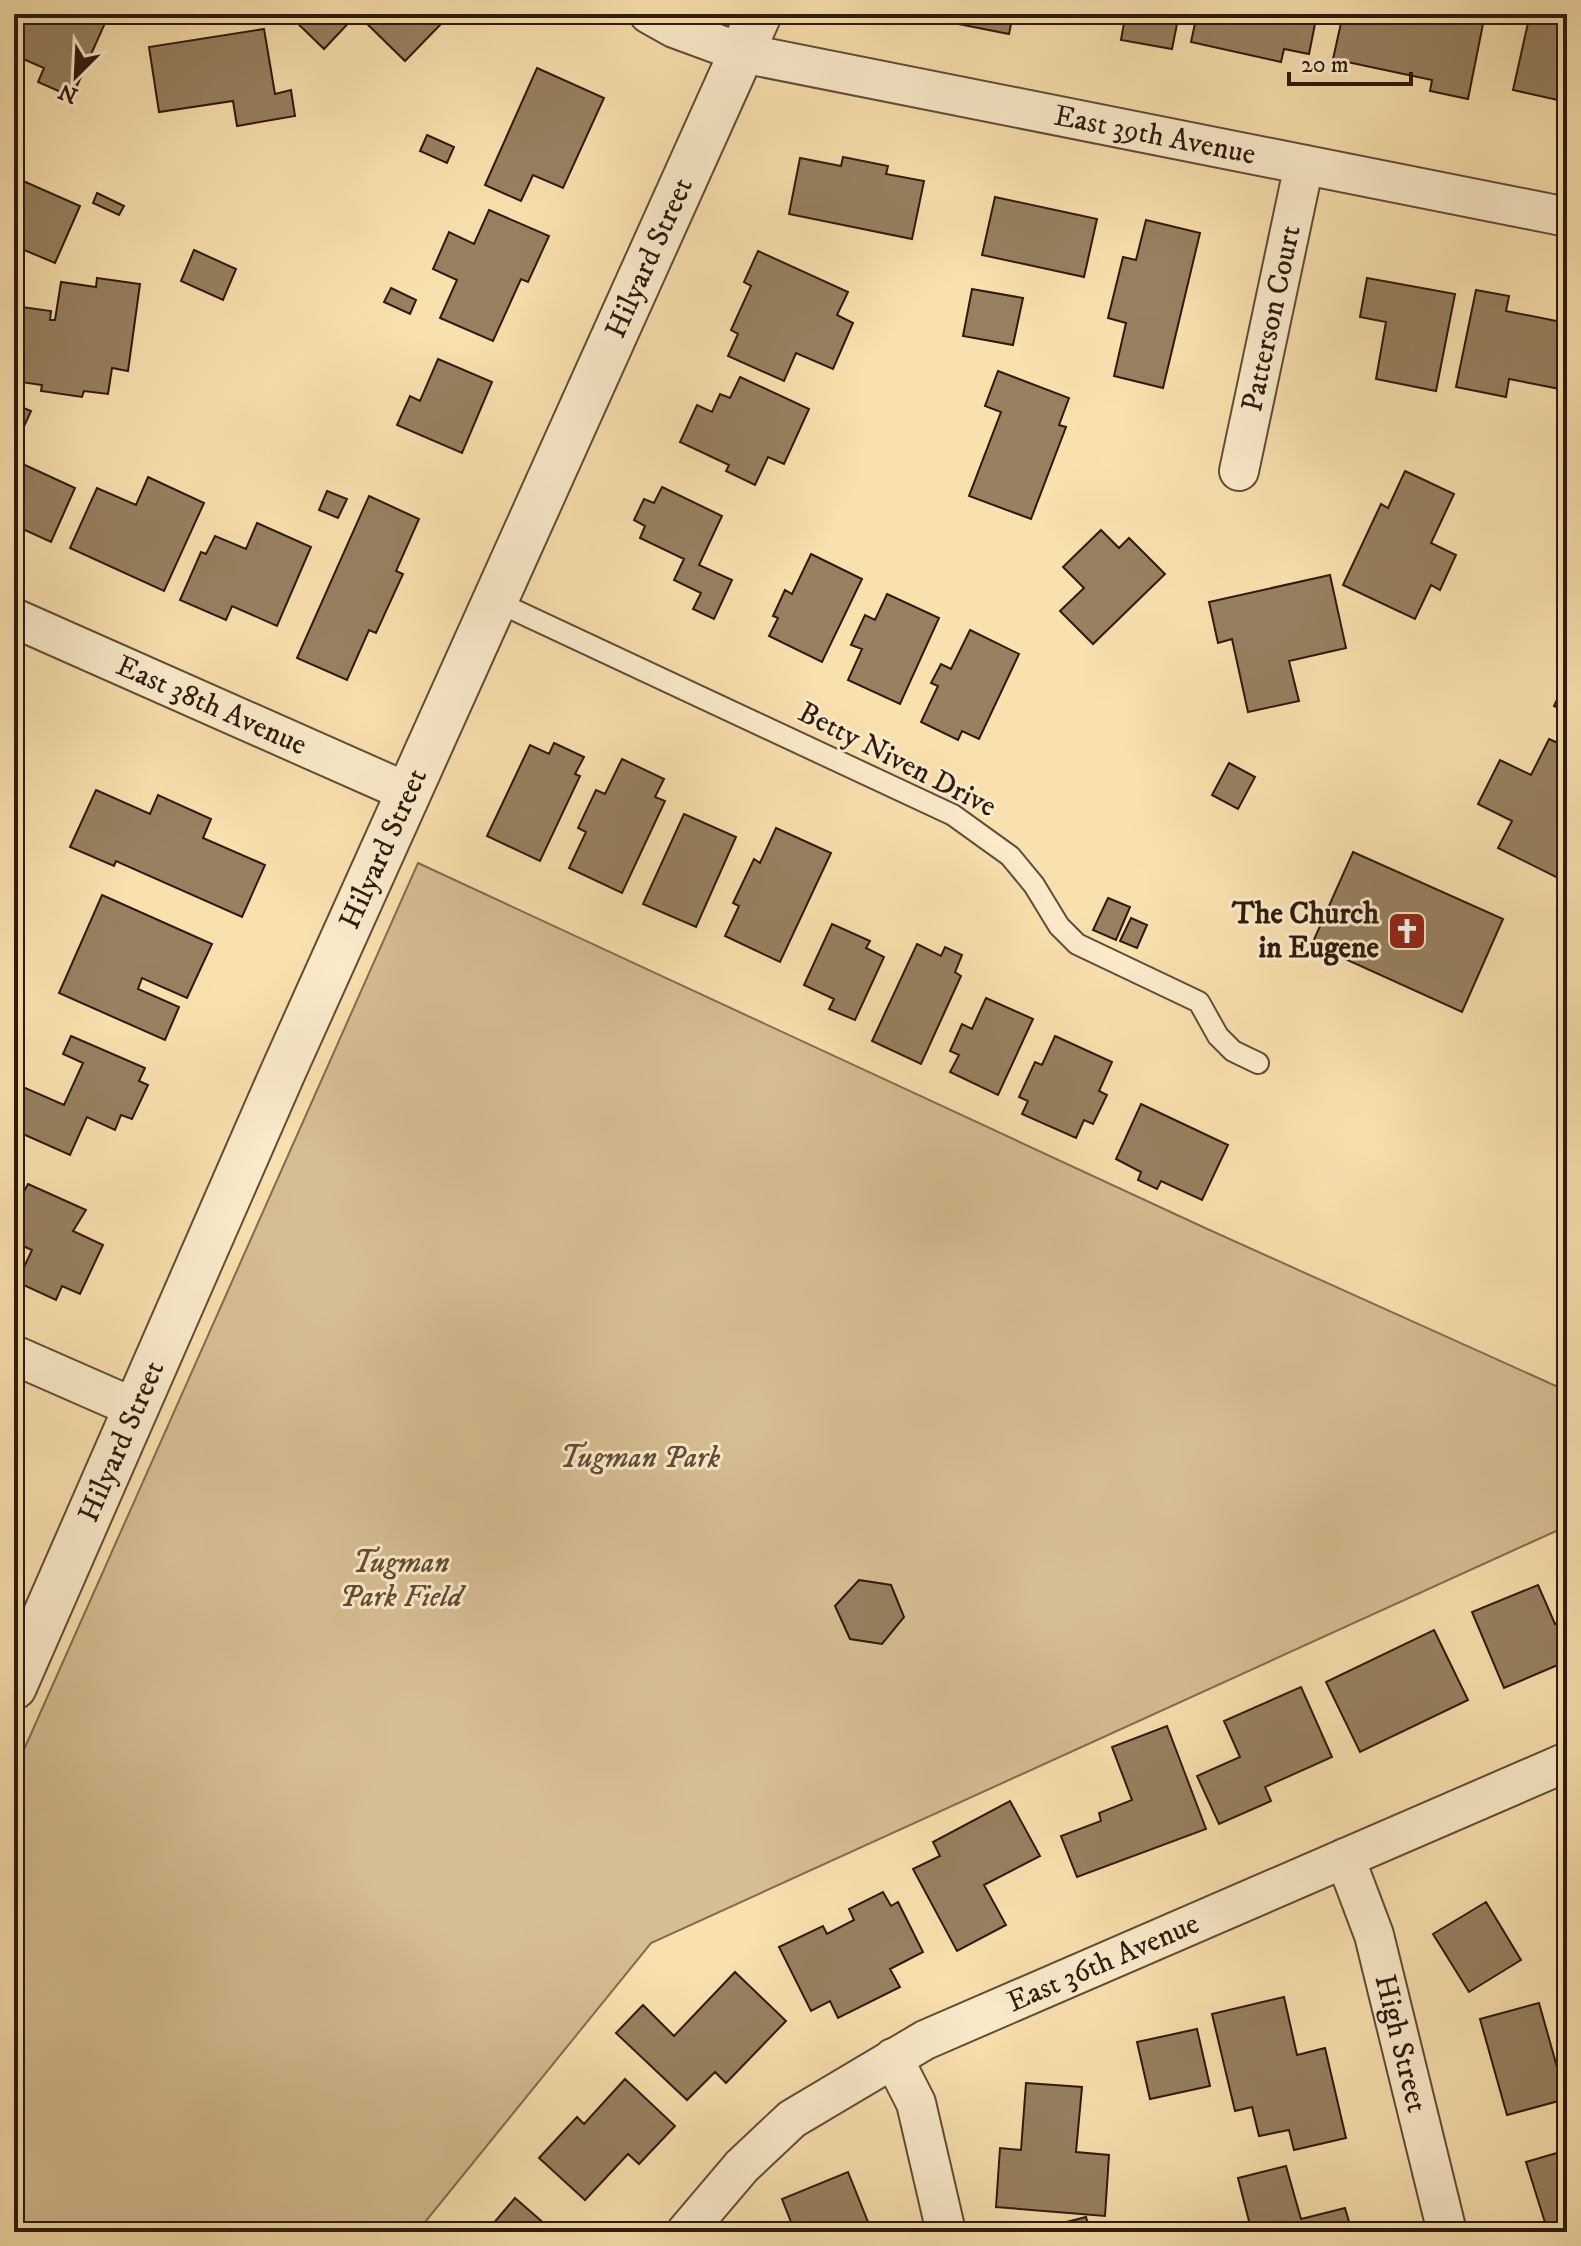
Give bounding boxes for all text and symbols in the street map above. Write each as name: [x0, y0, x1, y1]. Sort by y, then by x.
north arrow: [36, 36, 116, 116]
scale bar: [1289, 36, 1411, 86]
text: 20 m: [1301, 50, 1349, 80]
text: N: [55, 77, 82, 109]
street label: East 39th Avenue: [1051, 97, 1259, 173]
street label: Hilyard Street: [597, 172, 701, 344]
street label: Patterson Court: [1234, 222, 1309, 415]
street label: East 38th Avenue: [110, 647, 313, 764]
street label: Betty Niven Drive: [792, 694, 1002, 826]
street label: Hilyard Street: [331, 763, 436, 935]
place label: The Church in Eugene: [1231, 896, 1380, 967]
church icon: The Church in Eugene: [1386, 910, 1428, 952]
street label: Hilyard Street: [70, 1355, 173, 1528]
park label: Tugman Park: [560, 1440, 721, 1477]
park label: Tugman Park Field: [340, 1545, 467, 1616]
street label: East 36th Avenue: [1002, 1905, 1205, 2021]
street label: High Street: [1366, 1971, 1435, 2116]

